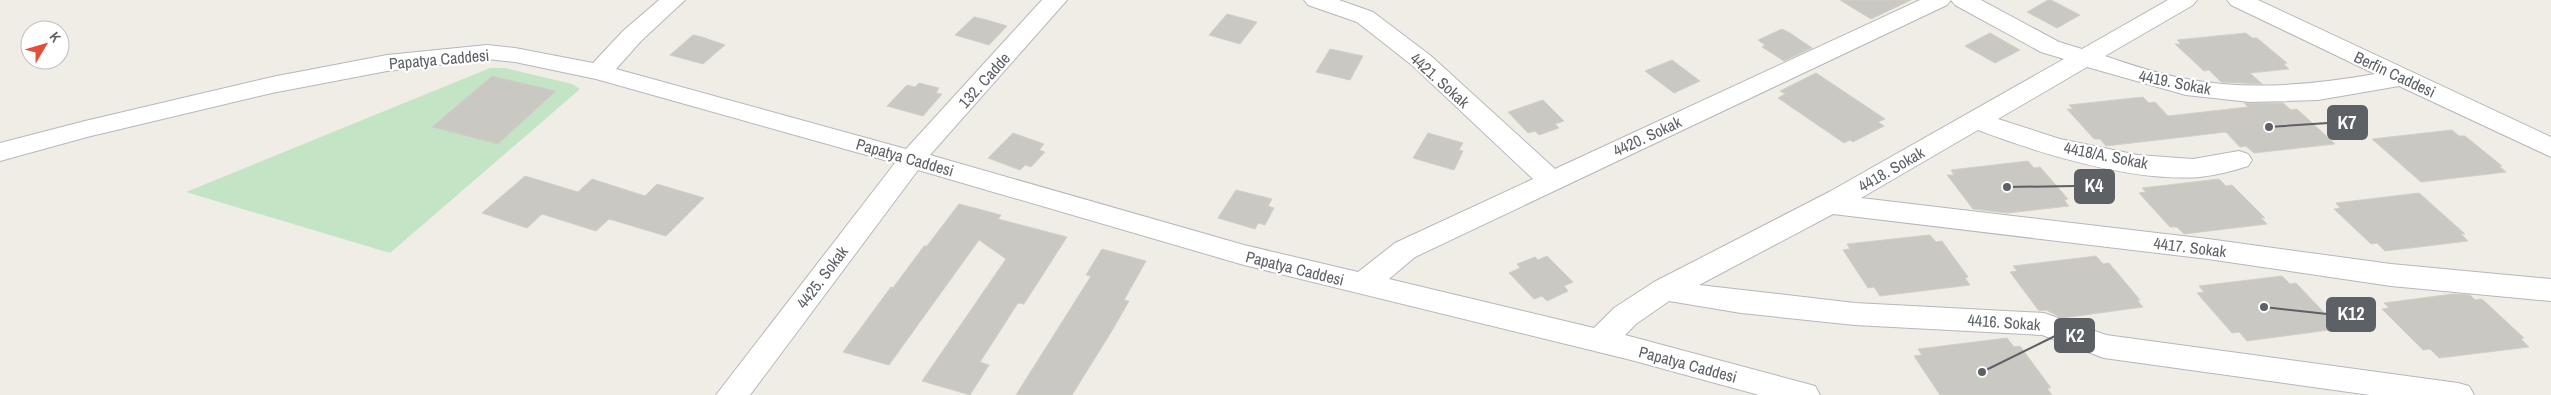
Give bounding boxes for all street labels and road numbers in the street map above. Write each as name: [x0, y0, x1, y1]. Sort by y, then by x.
street label: Papatya Caddesi: [388, 44, 490, 74]
street label: Berfin Caddesi: [2351, 46, 2439, 102]
street label: 132. Cadde: [953, 47, 1015, 113]
street label: 4421. Sokak: [1406, 47, 1475, 113]
street label: 4419. Sokak: [2137, 64, 2213, 100]
street label: 4420. Sokak: [1609, 110, 1685, 161]
street label: Papatya Caddesi: [854, 133, 956, 181]
street label: 4418/A. Sokak: [2062, 136, 2150, 174]
street label: 4418. Sokak: [1854, 141, 1928, 197]
street label: 4417. Sokak: [2152, 232, 2228, 262]
street label: 4425. Sokak: [791, 241, 853, 313]
street label: Papatya Caddesi: [1244, 245, 1346, 291]
street label: 4416. Sokak: [1967, 308, 2042, 336]
street label: Papatya Caddesi: [1637, 340, 1739, 388]

